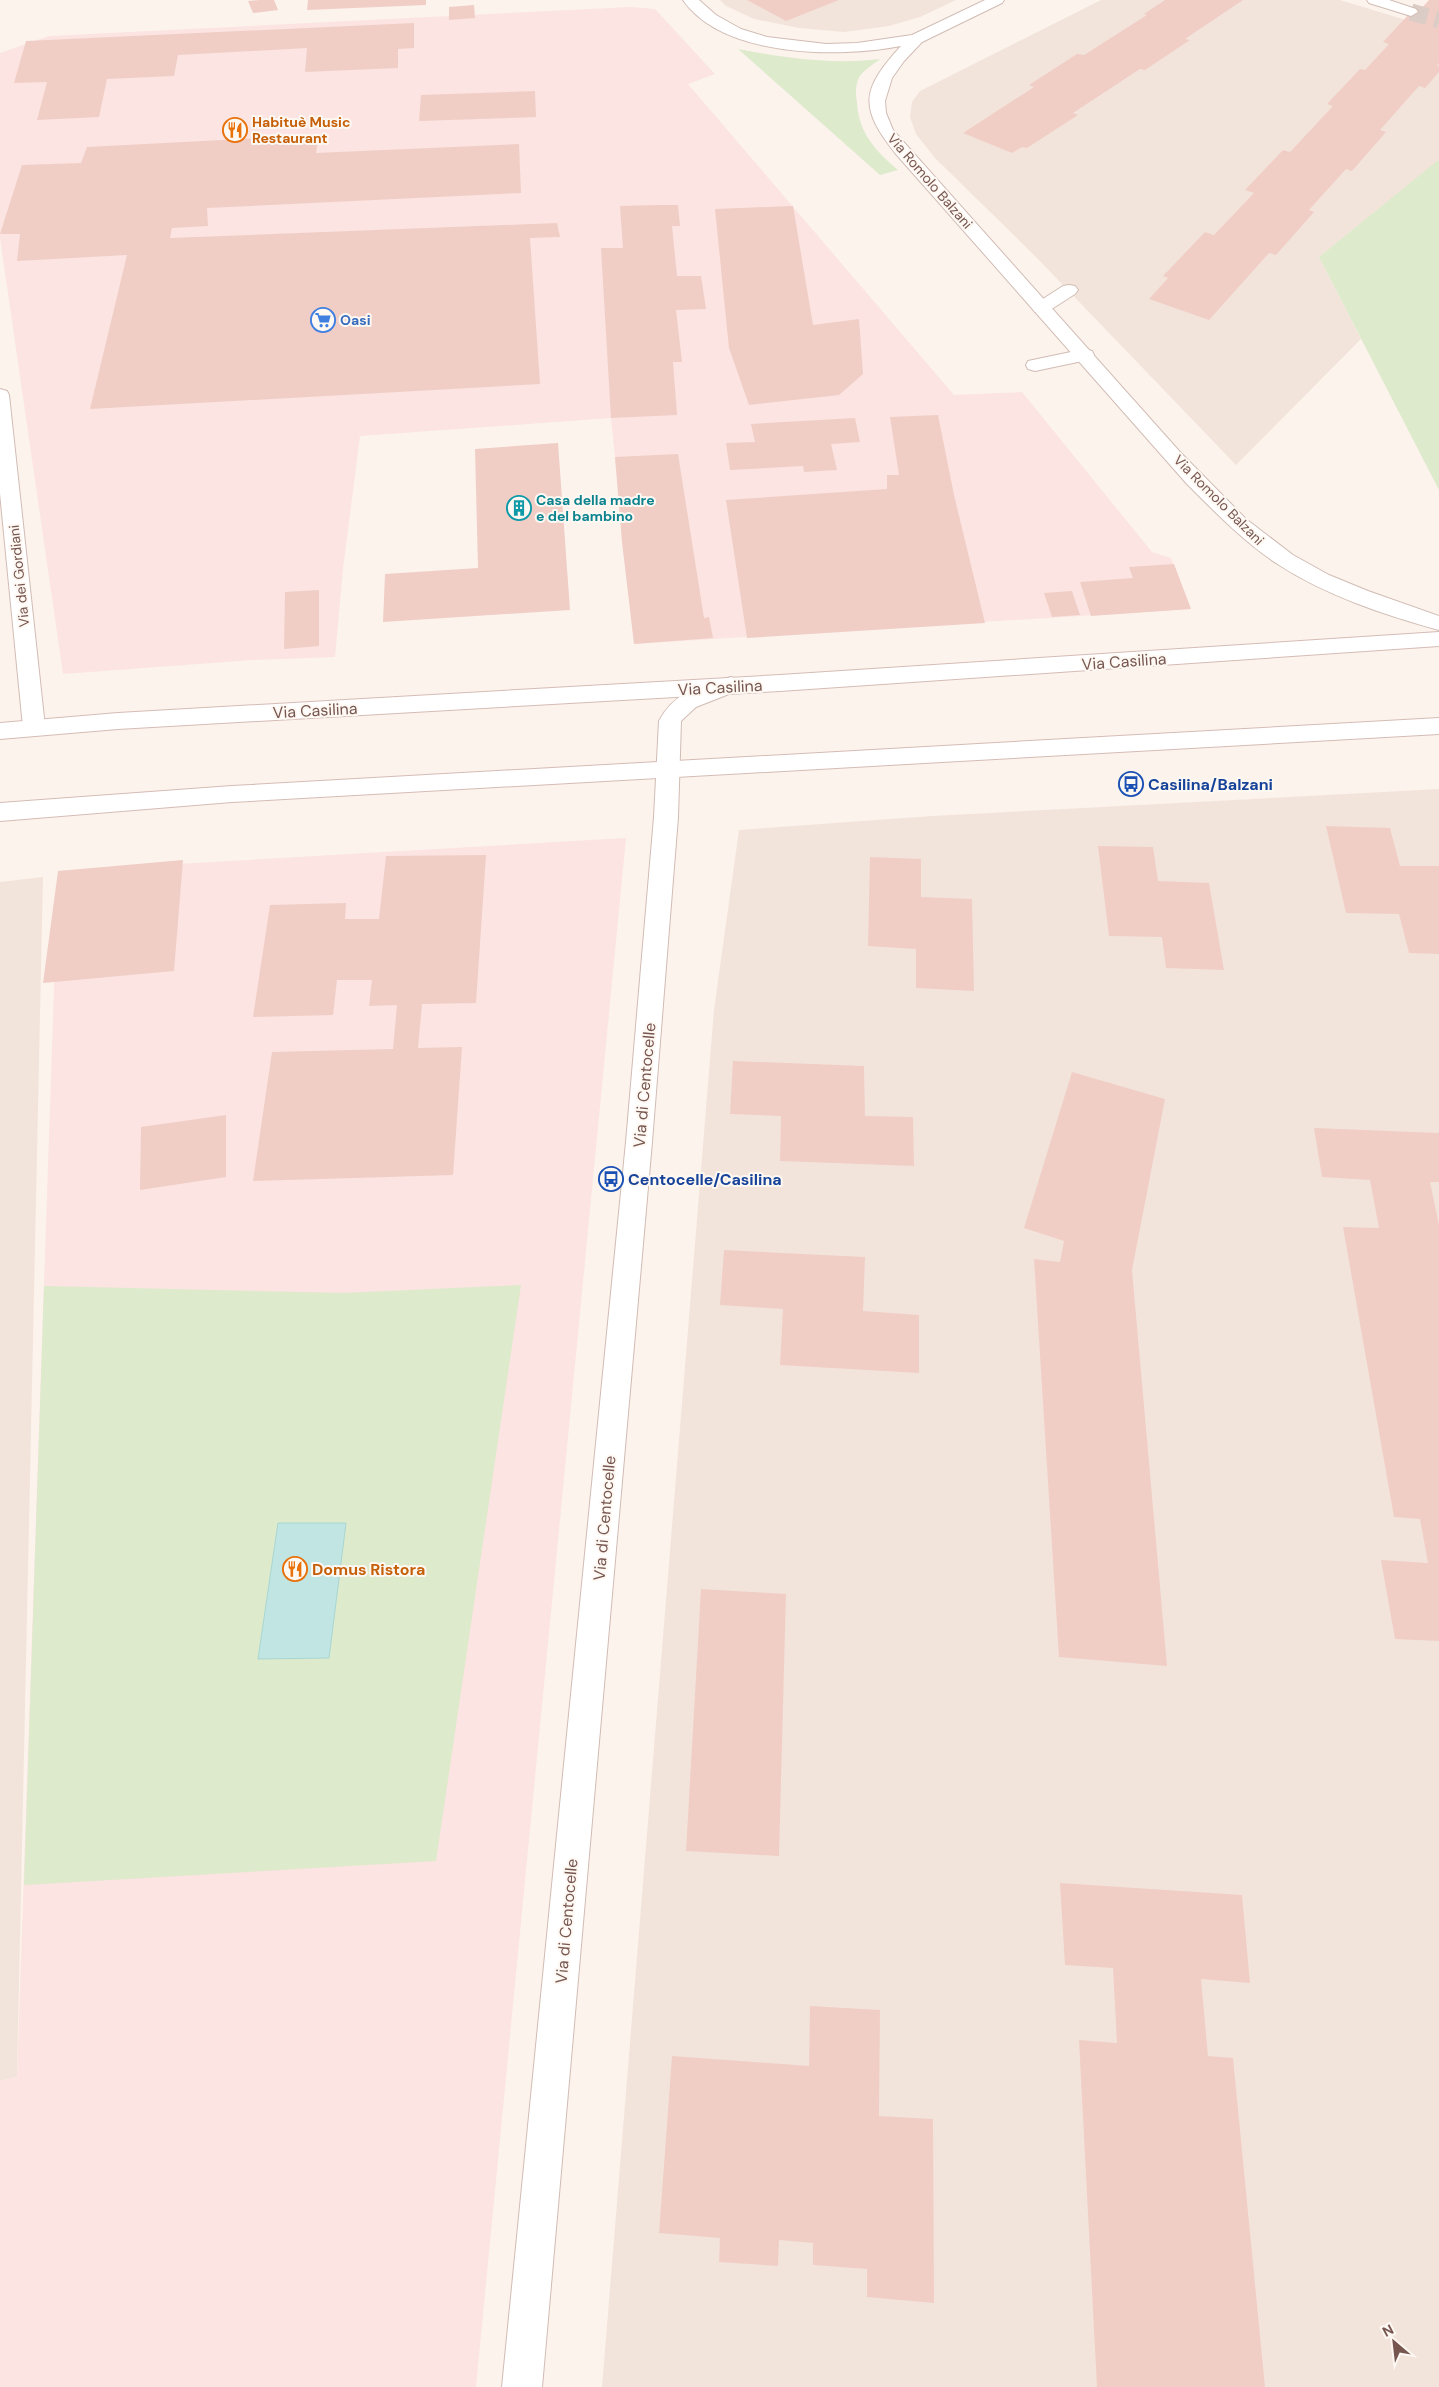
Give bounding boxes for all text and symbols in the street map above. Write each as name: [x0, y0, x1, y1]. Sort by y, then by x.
place label: Habituè Music Restaurant: [252, 113, 350, 147]
restaurant icon: Habituè Music Restaurant: [222, 117, 248, 143]
street label: Via Romolo Balzani: [884, 130, 976, 232]
supermarket icon: Oasi: [310, 307, 336, 333]
place label: Oasi: [340, 311, 371, 329]
street label: Via Romolo Balzani: [1170, 451, 1268, 549]
place label: Casa della madre e del bambino: [536, 491, 655, 525]
building icon: Casa della madre e del bambino: [506, 495, 532, 521]
street label: Via dei Gordiani: [5, 524, 33, 628]
street label: Via Casilina: [1081, 648, 1167, 675]
street label: Via Casilina: [677, 675, 763, 700]
street label: Via Casilina: [272, 698, 358, 723]
bus stop icon: Casilina/Balzani: [1118, 771, 1144, 797]
place label: Casilina/Balzani: [1148, 774, 1273, 795]
street label: Via di Centocelle: [629, 1022, 660, 1148]
bus stop icon: Centocelle/Casilina: [598, 1166, 624, 1192]
place label: Centocelle/Casilina: [628, 1169, 782, 1190]
street label: Via di Centocelle: [589, 1455, 620, 1581]
restaurant icon: Domus Ristora: [282, 1556, 308, 1582]
place label: Domus Ristora: [312, 1559, 425, 1580]
street label: Via di Centocelle: [551, 1858, 582, 1984]
north arrow: [1369, 2317, 1419, 2367]
text: N: [1379, 2320, 1397, 2341]

